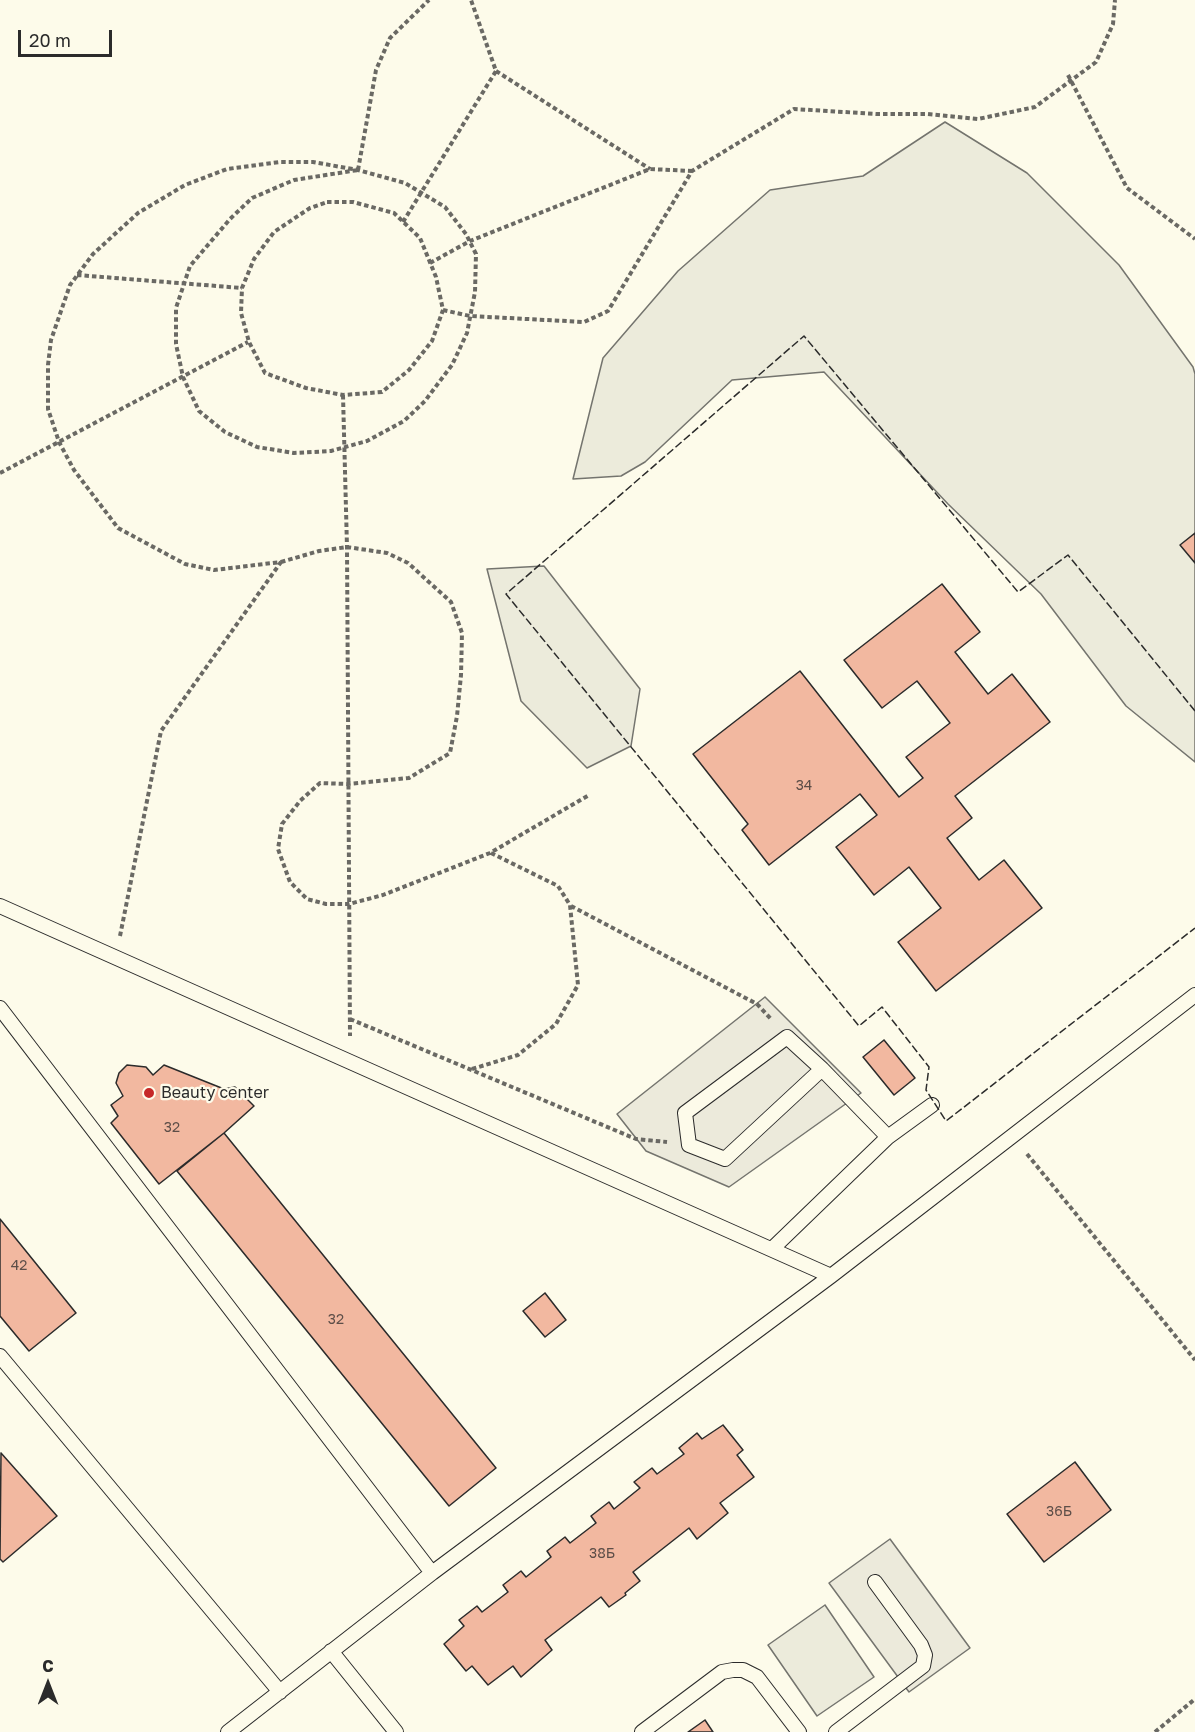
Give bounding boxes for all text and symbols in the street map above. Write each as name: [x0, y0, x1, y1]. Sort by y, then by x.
scale bar: [21, 18, 116, 56]
text: 20 m: [29, 29, 71, 51]
house number: 34: [796, 778, 812, 794]
place label: Beauty center: [161, 1083, 269, 1103]
marker: Beauty center: [142, 1086, 156, 1100]
house number: 32: [164, 1120, 180, 1136]
house number: 42: [11, 1258, 27, 1274]
house number: 32: [328, 1312, 344, 1328]
house number: 36Б: [1046, 1504, 1072, 1520]
house number: 38Б: [589, 1546, 615, 1562]
north arrow: [18, 1654, 78, 1714]
text: С: [42, 1656, 54, 1676]

